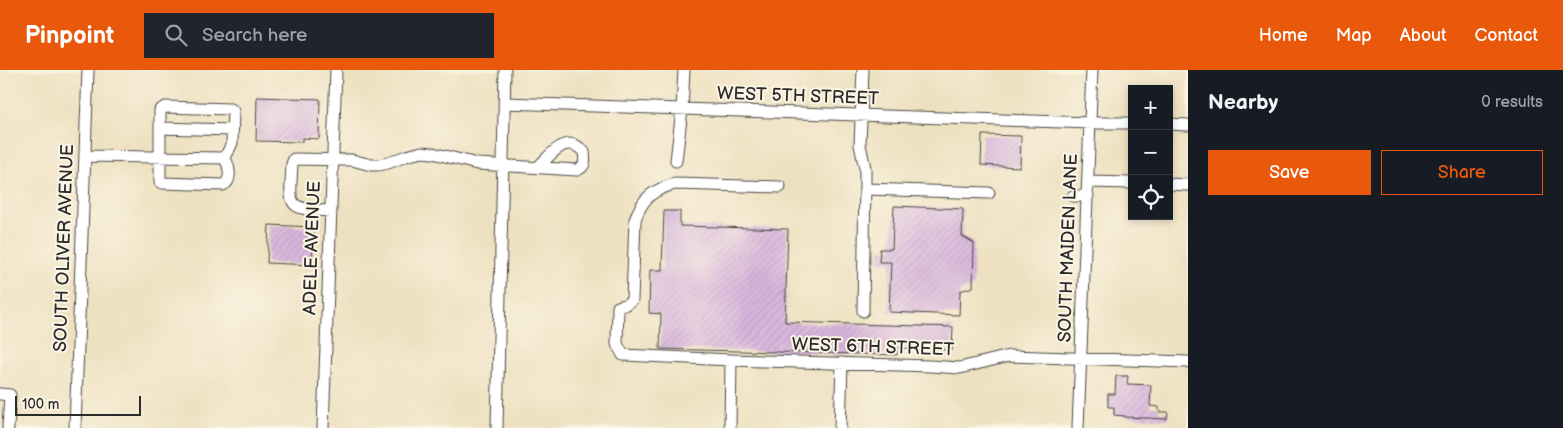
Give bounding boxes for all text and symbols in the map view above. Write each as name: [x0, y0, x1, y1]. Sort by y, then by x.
search box: [144, 13, 494, 58]
text: Pinpoint: [25, 21, 114, 50]
icon: search: [162, 21, 190, 49]
text: Search here: [202, 24, 307, 47]
text: Home: [1259, 25, 1308, 46]
text: Map: [1336, 25, 1372, 46]
text: About: [1400, 25, 1447, 46]
text: Contact: [1475, 25, 1538, 46]
street label: WEST 5TH STREET: [717, 83, 880, 109]
map controls: [1128, 85, 1173, 220]
button: +: [1128, 85, 1173, 130]
text: Nearby: [1208, 90, 1278, 115]
text: 0 results: [1481, 93, 1543, 112]
button: −: [1128, 130, 1173, 175]
street label: SOUTH OLIVER AVENUE: [50, 144, 78, 352]
button: Save: [1208, 150, 1371, 195]
button: Share: [1381, 150, 1543, 195]
street label: SOUTH MAIDEN LANE: [1054, 153, 1082, 343]
button: locate: [1128, 175, 1173, 220]
street label: ADELE AVENUE: [299, 181, 325, 315]
street label: WEST 6TH STREET: [791, 334, 955, 360]
scale bar: [15, 393, 141, 416]
text: 100 m: [22, 396, 59, 413]

